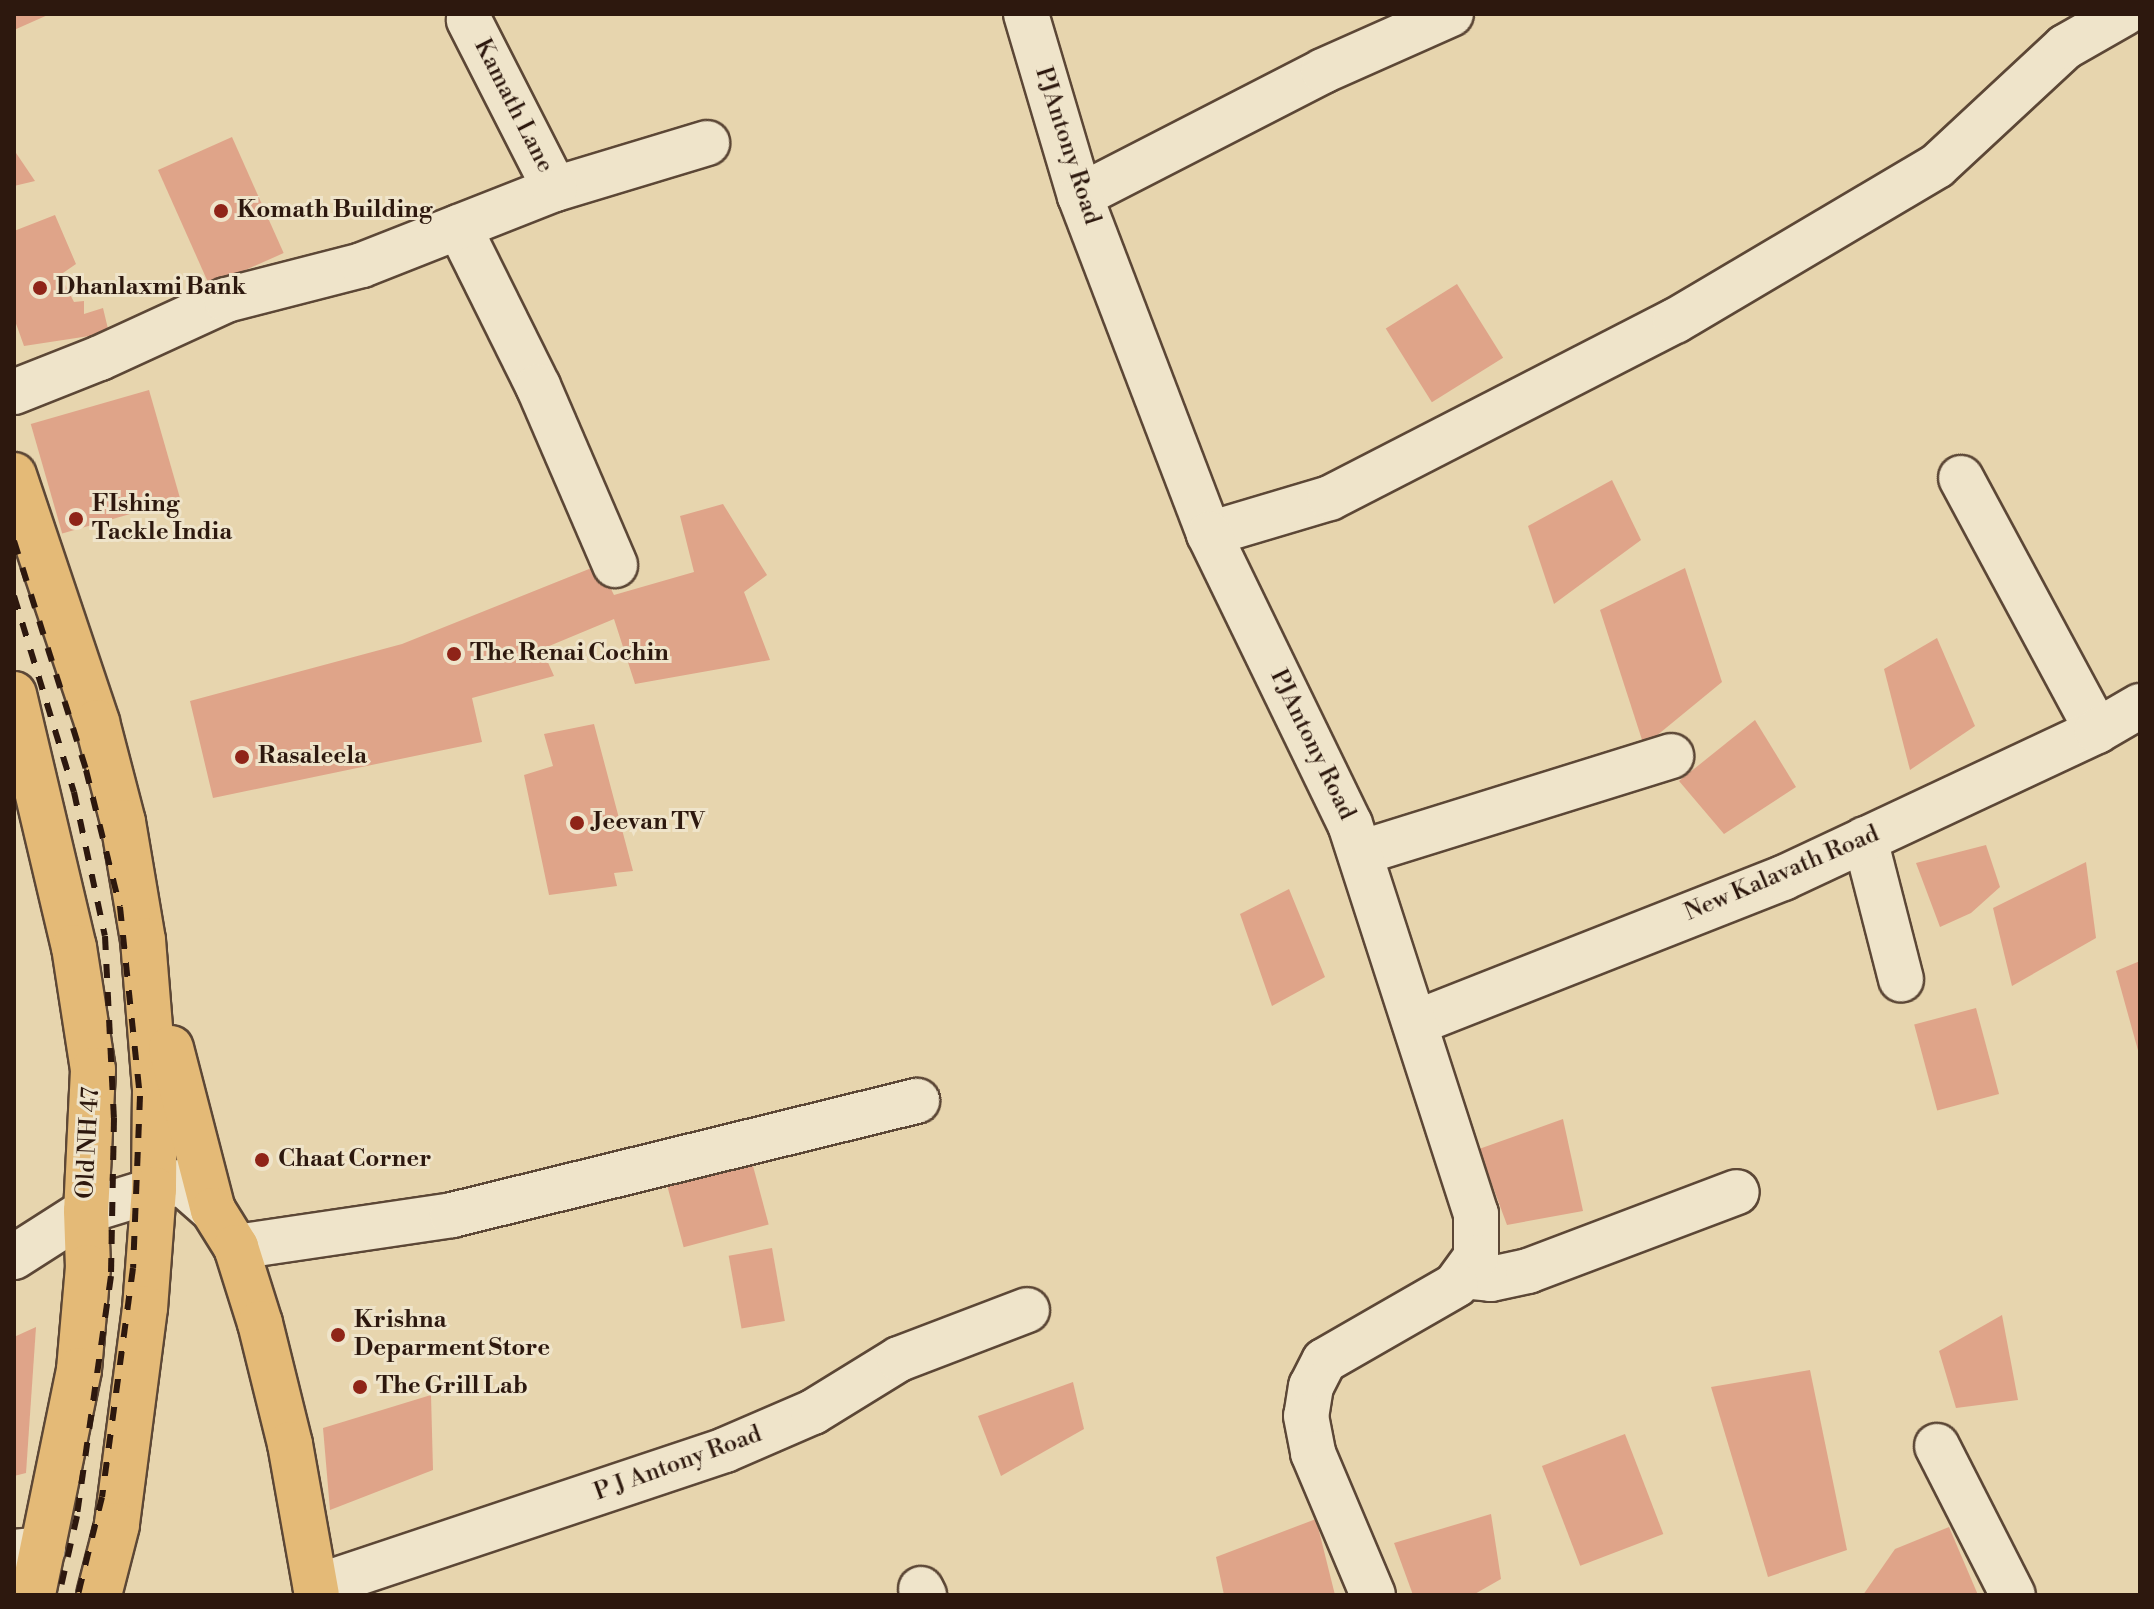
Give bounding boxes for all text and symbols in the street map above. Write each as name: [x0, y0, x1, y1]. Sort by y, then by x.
street label: Kamath Lane: [467, 34, 559, 178]
street label: PJAntony Road: [1028, 64, 1106, 228]
place label: Komath Building: [237, 197, 432, 225]
marker: Komath Building: [212, 202, 230, 220]
place label: Dhanlaxmi Bank: [56, 274, 246, 302]
marker: Dhanlaxmi Bank: [31, 279, 49, 297]
place label: FIshing Tackle India: [92, 491, 232, 547]
marker: FIshing Tackle India: [67, 510, 85, 528]
place label: The Renai Cochin: [470, 640, 669, 668]
marker: The Renai Cochin: [445, 645, 463, 663]
street label: PJAntony Road: [1263, 665, 1361, 825]
place label: Rasaleela: [258, 743, 367, 771]
marker: Rasaleela: [233, 748, 251, 766]
place label: Jeevan TV: [593, 809, 705, 837]
marker: Jeevan TV: [568, 814, 586, 832]
street label: New Kalavath Road: [1680, 820, 1884, 928]
street label: Old NH 47: [72, 1086, 106, 1200]
place label: Chaat Corner: [278, 1146, 431, 1174]
marker: Chaat Corner: [253, 1151, 271, 1169]
place label: Krishna Deparment Store: [354, 1307, 550, 1363]
marker: Krishna Deparment Store: [329, 1326, 347, 1344]
place label: The Grill Lab: [376, 1373, 528, 1401]
marker: The Grill Lab: [351, 1378, 369, 1396]
street label: P J Antony Road: [590, 1420, 766, 1508]

